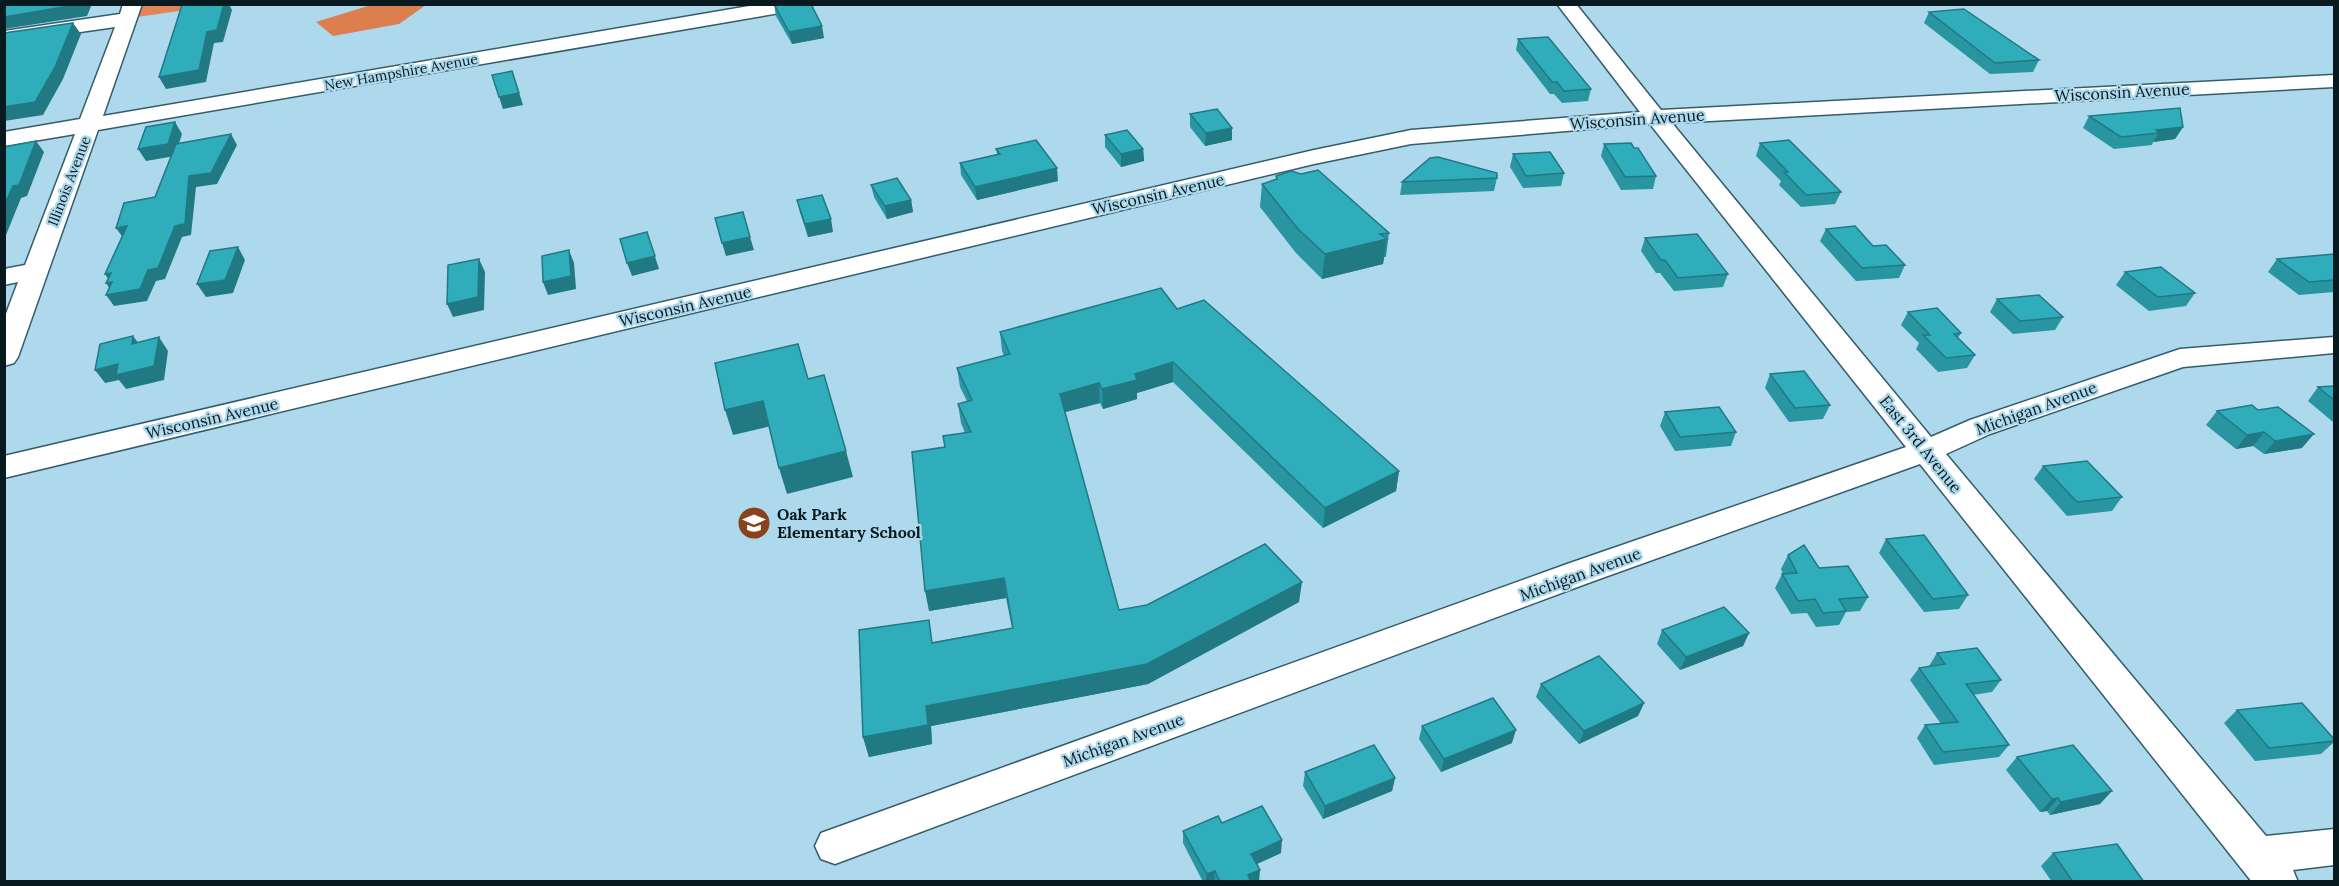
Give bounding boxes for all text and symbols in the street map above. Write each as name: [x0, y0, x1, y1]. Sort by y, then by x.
street label: New Hampshire Avenue: [323, 50, 479, 94]
street label: Wisconsin Avenue: [2054, 78, 2190, 106]
street label: Wisconsin Avenue: [1569, 104, 1705, 134]
street label: Illinois Avenue: [44, 133, 94, 228]
street label: Wisconsin Avenue: [1090, 169, 1226, 219]
street label: Wisconsin Avenue: [617, 281, 753, 331]
street label: Michigan Avenue: [1973, 377, 2099, 439]
street label: East 3rd Avenue: [1876, 391, 1967, 497]
street label: Wisconsin Avenue: [144, 393, 280, 443]
place label: Oak Park Elementary School: [777, 504, 921, 542]
school or university icon: Oak Park Elementary School: [736, 505, 772, 541]
street label: Michigan Avenue: [1517, 543, 1643, 605]
street label: Michigan Avenue: [1060, 709, 1186, 771]

